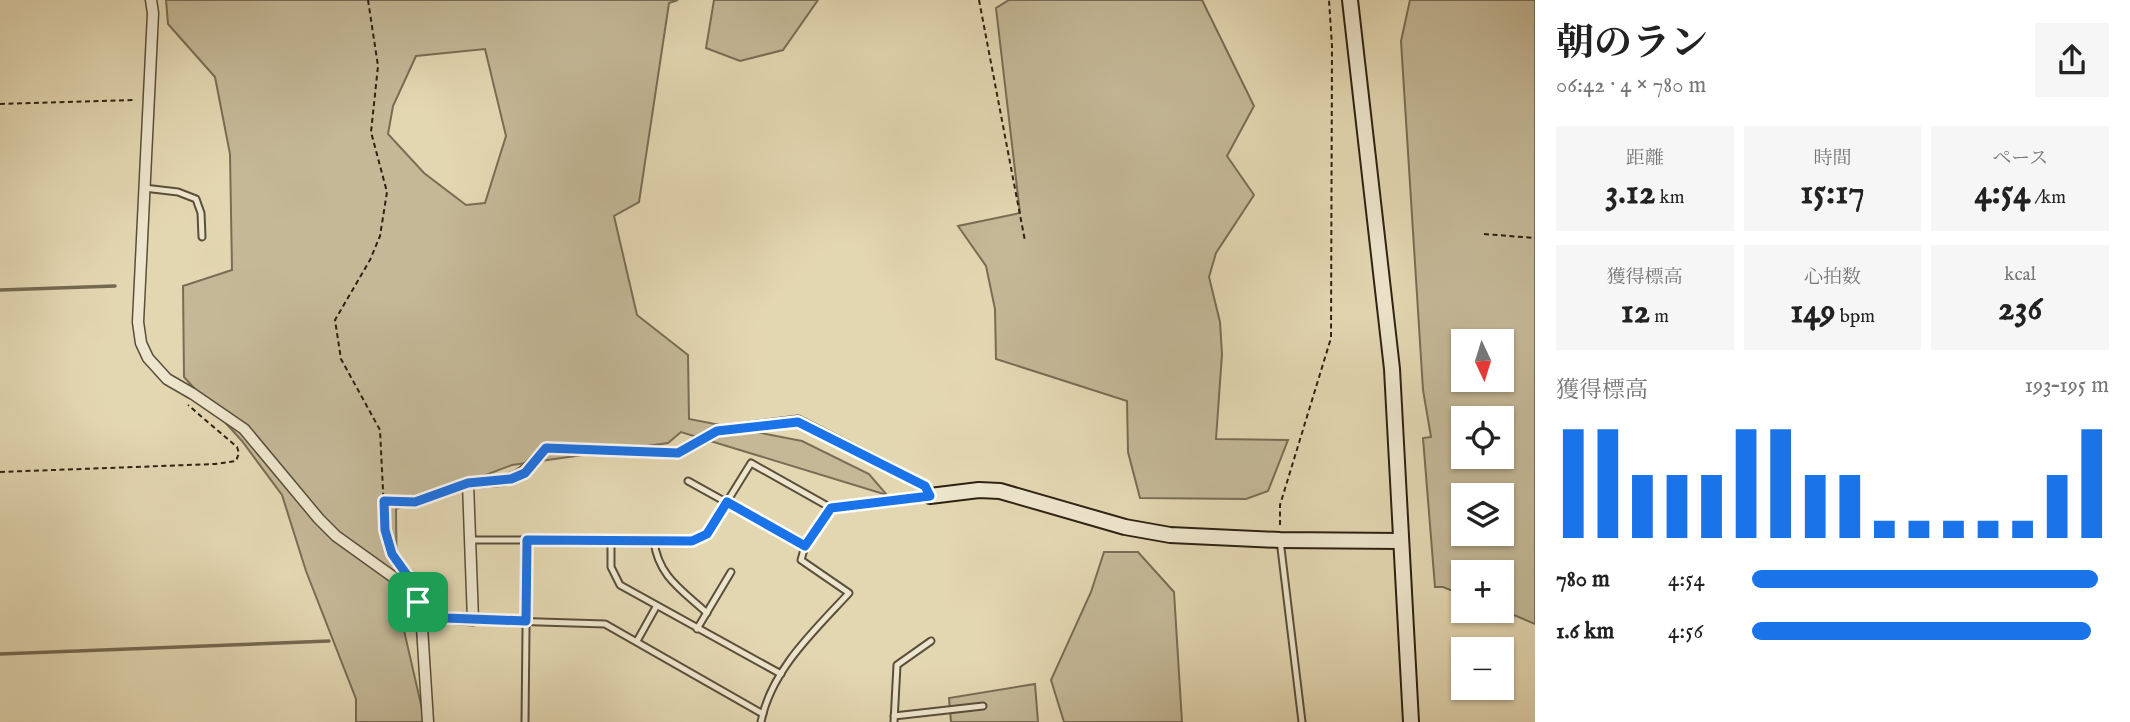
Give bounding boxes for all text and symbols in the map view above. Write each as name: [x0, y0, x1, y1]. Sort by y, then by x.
text: 朝のラン: [1556, 21, 1708, 69]
button: share: [2035, 23, 2109, 97]
text: 06:42 · 4 × 780 m: [1556, 71, 1706, 100]
text: 距離: [1626, 147, 1664, 171]
text: 時間: [1813, 147, 1852, 171]
text: ペース: [1992, 147, 2048, 171]
text: 3.12: [1605, 171, 1655, 216]
text: 15:17: [1800, 171, 1865, 216]
text: 4:54: [1974, 171, 2030, 216]
text: km: [1655, 186, 1684, 210]
text: /km: [2030, 186, 2066, 210]
text: kcal: [2004, 263, 2036, 287]
text: 獲得標高: [1607, 266, 1683, 290]
text: 心拍数: [1804, 266, 1861, 290]
text: 236: [1998, 287, 2042, 332]
text: 12: [1621, 290, 1650, 335]
text: 149: [1790, 290, 1836, 335]
text: m: [1650, 305, 1669, 329]
text: bpm: [1836, 305, 1875, 329]
north arrow: [1451, 329, 1514, 392]
map controls: [1451, 329, 1514, 700]
text: 193–195 m: [2024, 371, 2109, 400]
text: 獲得標高: [1556, 376, 1648, 405]
button: locate: [1451, 406, 1514, 469]
button: layers: [1451, 483, 1514, 546]
button: +: [1451, 560, 1514, 623]
text: 780 m: [1556, 565, 1610, 594]
text: 4:54: [1668, 565, 1705, 594]
pin: [388, 572, 448, 632]
icon: arrive: [399, 583, 437, 621]
text: 1.6 km: [1556, 617, 1614, 646]
text: 4:56: [1668, 617, 1703, 646]
button: −: [1451, 637, 1514, 700]

